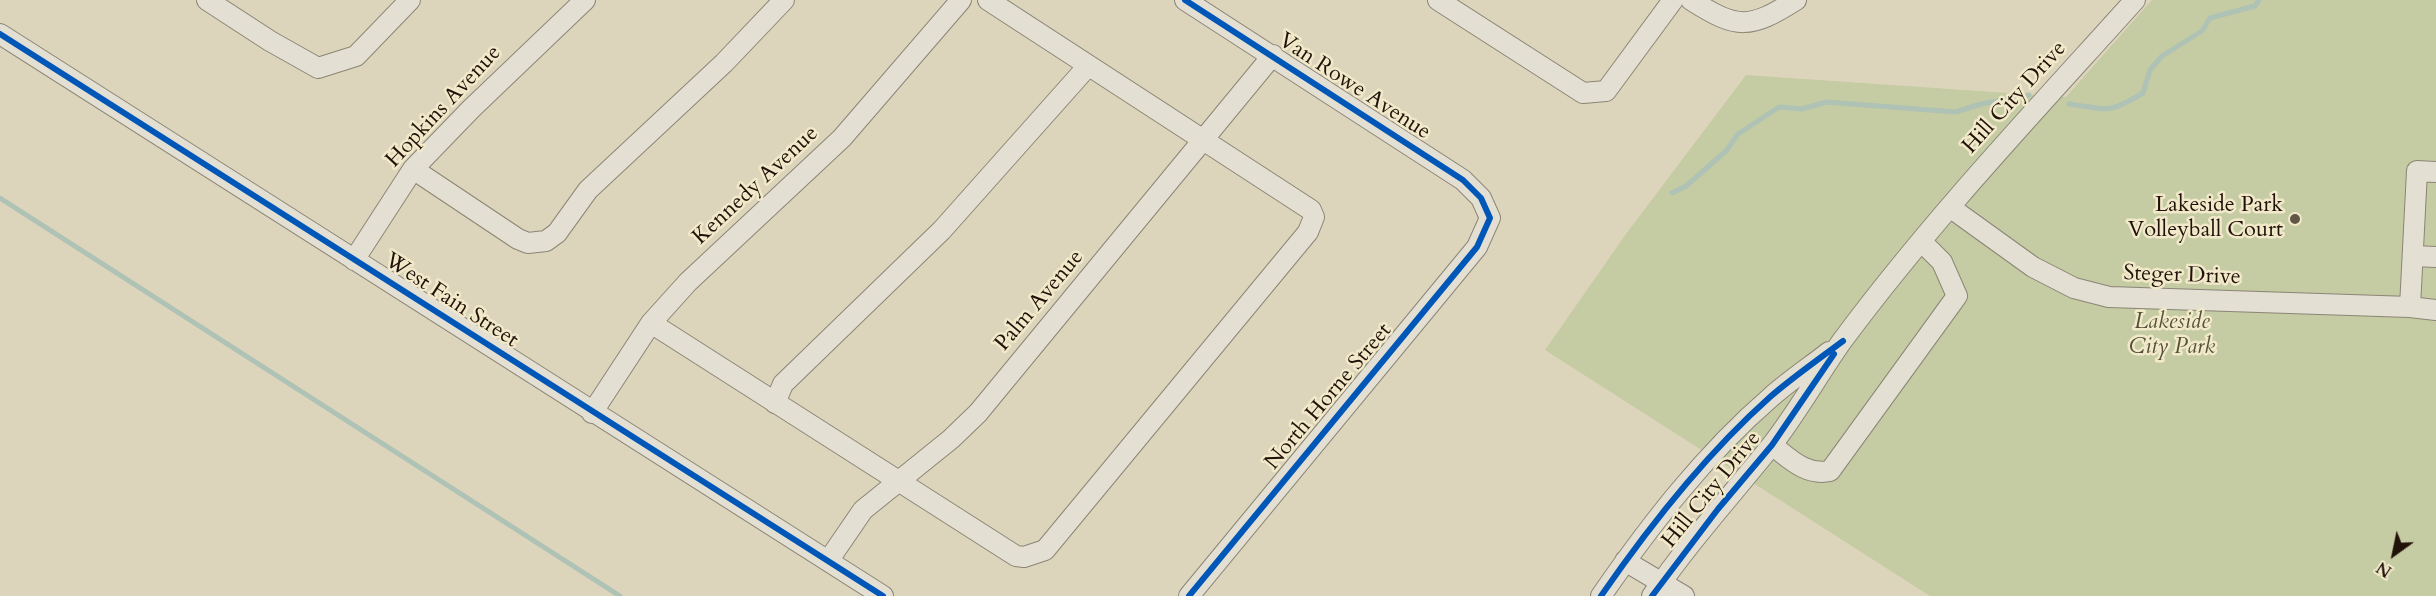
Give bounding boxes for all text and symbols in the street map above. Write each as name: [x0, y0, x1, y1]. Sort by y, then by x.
street label: Van Rowe Avenue: [1273, 28, 1435, 146]
street label: Hill City Drive: [1958, 36, 2072, 160]
street label: Hopkins Avenue: [381, 41, 507, 173]
street label: Kennedy Avenue: [688, 121, 824, 251]
place label: Lakeside Park Volleyball Court: [2128, 193, 2283, 244]
marker: Lakeside Park Volleyball Court: [2288, 212, 2302, 226]
street label: Palm Avenue: [990, 245, 1090, 357]
street label: West Fain Street: [379, 248, 523, 354]
street label: Steger Drive: [2123, 261, 2241, 291]
park label: Lakeside City Park: [2129, 310, 2215, 362]
street label: North Horne Street: [1260, 318, 1398, 476]
street label: Hill City Drive: [1657, 426, 1767, 554]
north arrow: [2364, 524, 2424, 584]
text: N: [2372, 556, 2396, 582]

